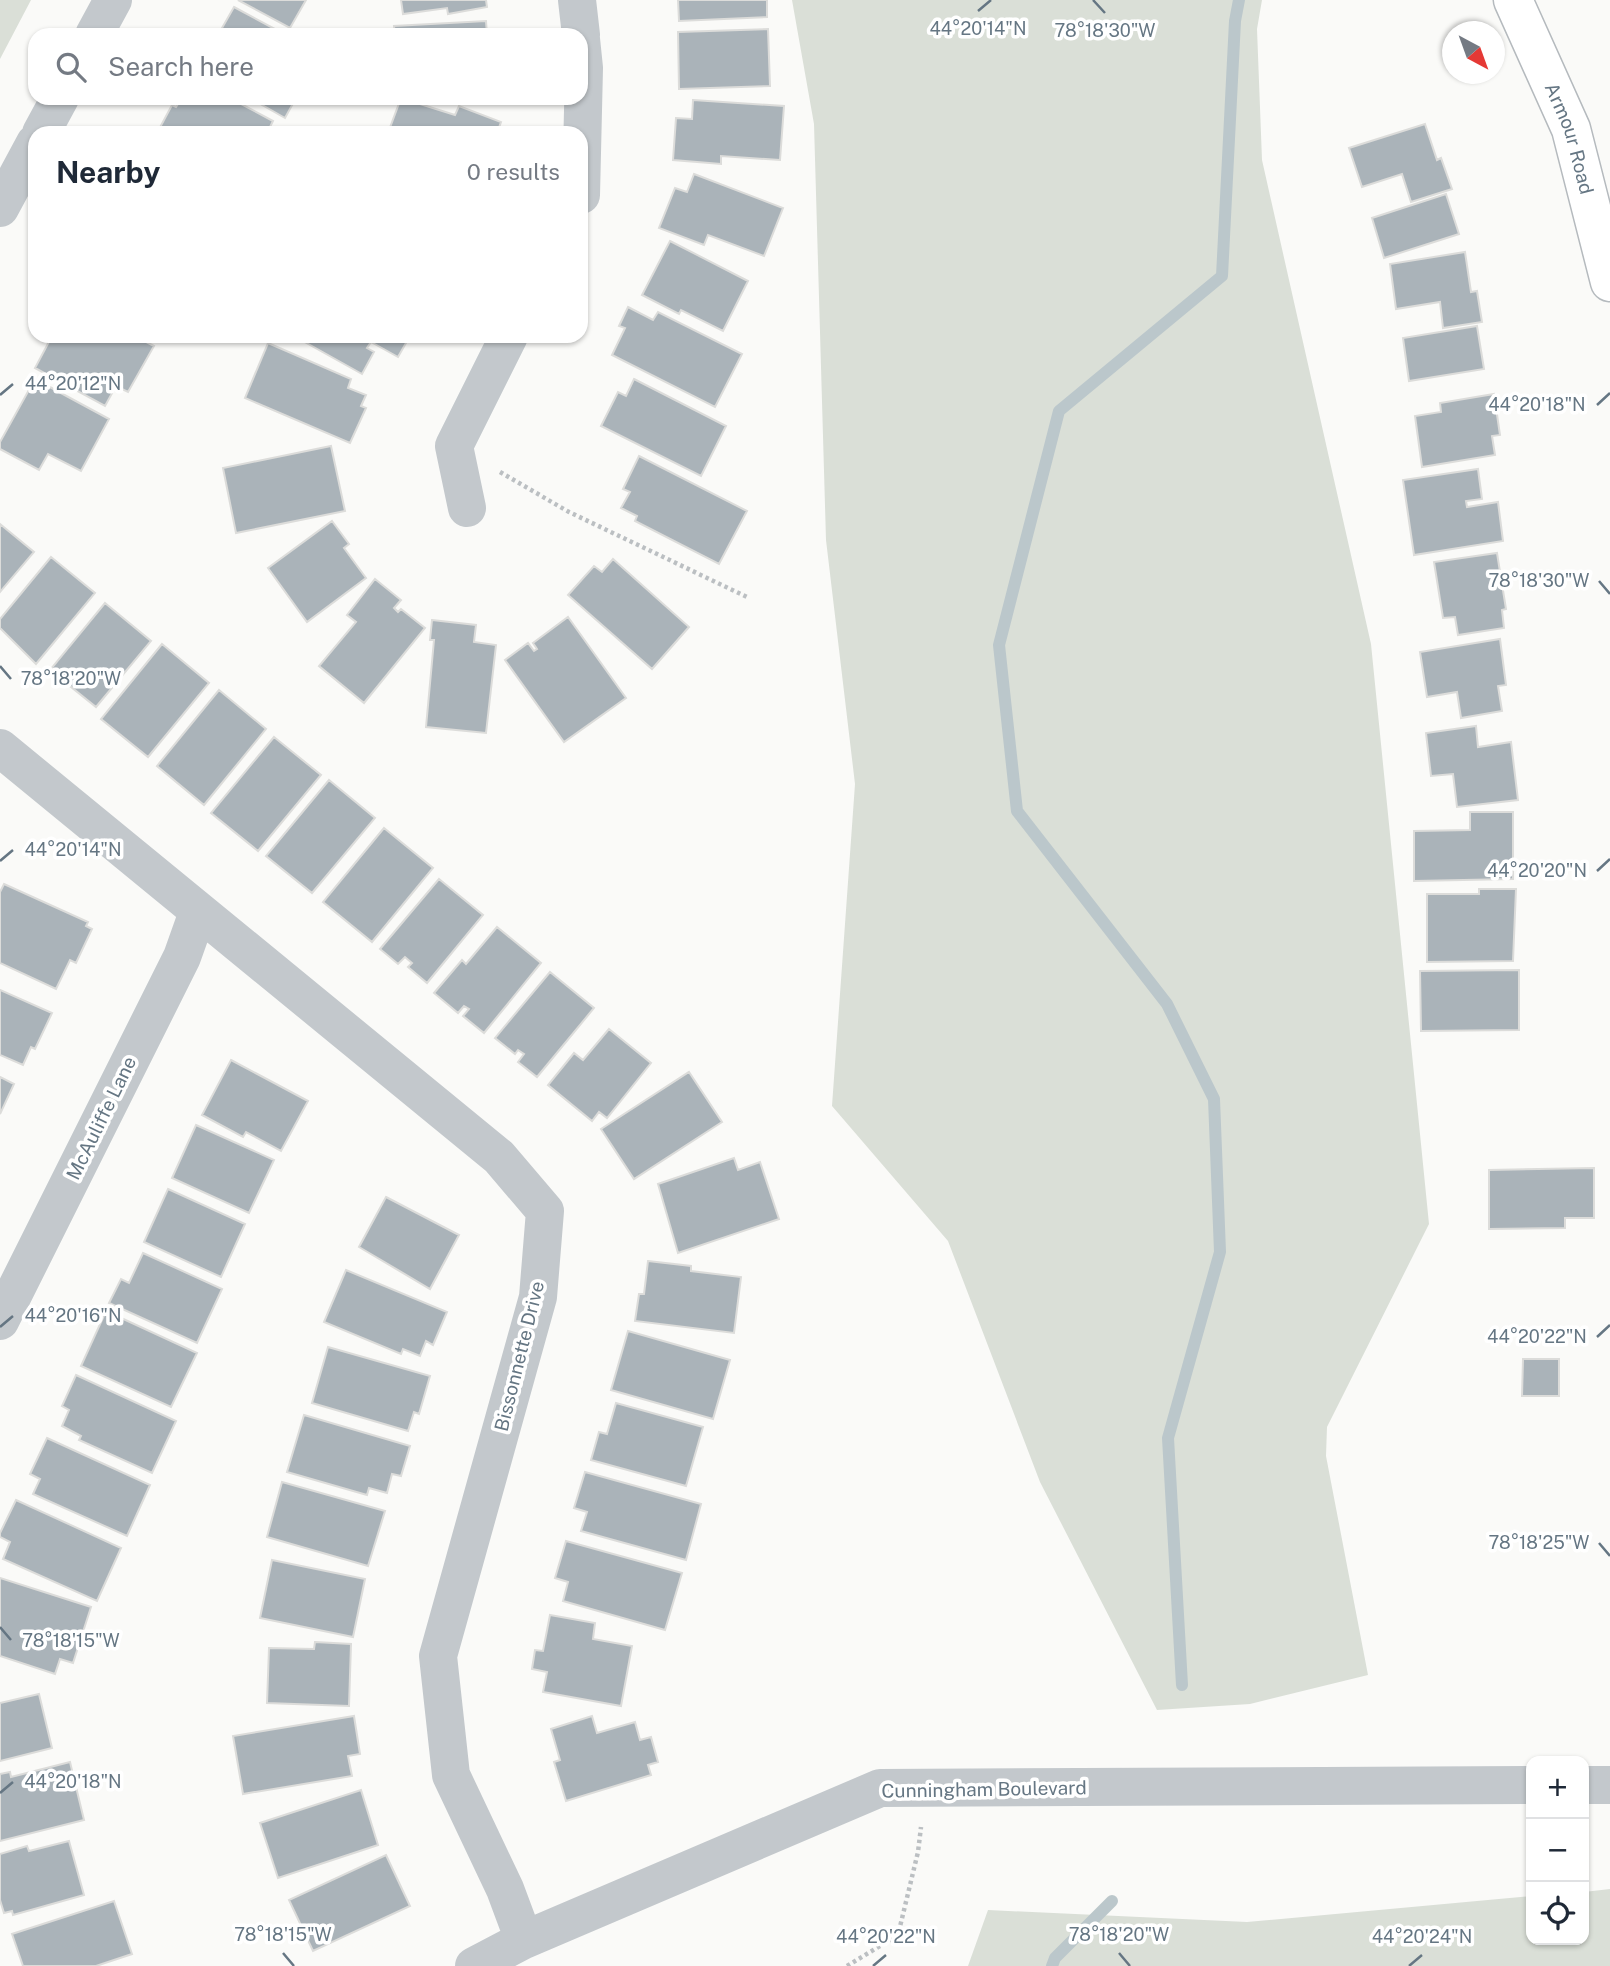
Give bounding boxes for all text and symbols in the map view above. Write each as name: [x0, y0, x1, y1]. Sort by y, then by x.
text: 44°20'14"N: [929, 18, 1027, 39]
text: 78°18'30"W: [1055, 20, 1155, 41]
north arrow: [1442, 21, 1505, 84]
search box: [28, 28, 588, 105]
icon: search: [52, 48, 90, 86]
text: Search here: [108, 51, 254, 82]
street label: Armour Road: [1541, 79, 1598, 196]
text: Nearby: [56, 154, 160, 190]
text: 0 results: [467, 158, 560, 185]
text: 44°20'12"N: [25, 373, 121, 394]
text: 44°20'18"N: [1488, 394, 1586, 415]
text: 78°18'30"W: [1489, 570, 1589, 591]
text: 78°18'20"W: [21, 668, 121, 689]
text: 44°20'14"N: [24, 839, 122, 860]
text: 44°20'20"N: [1487, 860, 1587, 881]
street label: McAuliffe Lane: [62, 1053, 140, 1183]
street label: Bissonnette Drive: [490, 1279, 548, 1433]
text: 44°20'16"N: [25, 1305, 121, 1326]
text: 44°20'22"N: [1487, 1326, 1587, 1347]
text: 78°18'25"W: [1489, 1532, 1589, 1553]
text: 78°18'15"W: [22, 1630, 120, 1651]
map controls: [1526, 1756, 1589, 1945]
button: +: [1526, 1756, 1589, 1819]
text: 44°20'18"N: [24, 1771, 122, 1792]
street label: Cunningham Boulevard: [881, 1776, 1087, 1802]
button: −: [1526, 1819, 1589, 1882]
button: locate: [1526, 1882, 1589, 1945]
text: 78°18'15"W: [234, 1924, 332, 1945]
text: 78°18'20"W: [1069, 1924, 1169, 1945]
text: 44°20'22"N: [836, 1926, 936, 1947]
text: 44°20'24"N: [1372, 1926, 1472, 1947]

